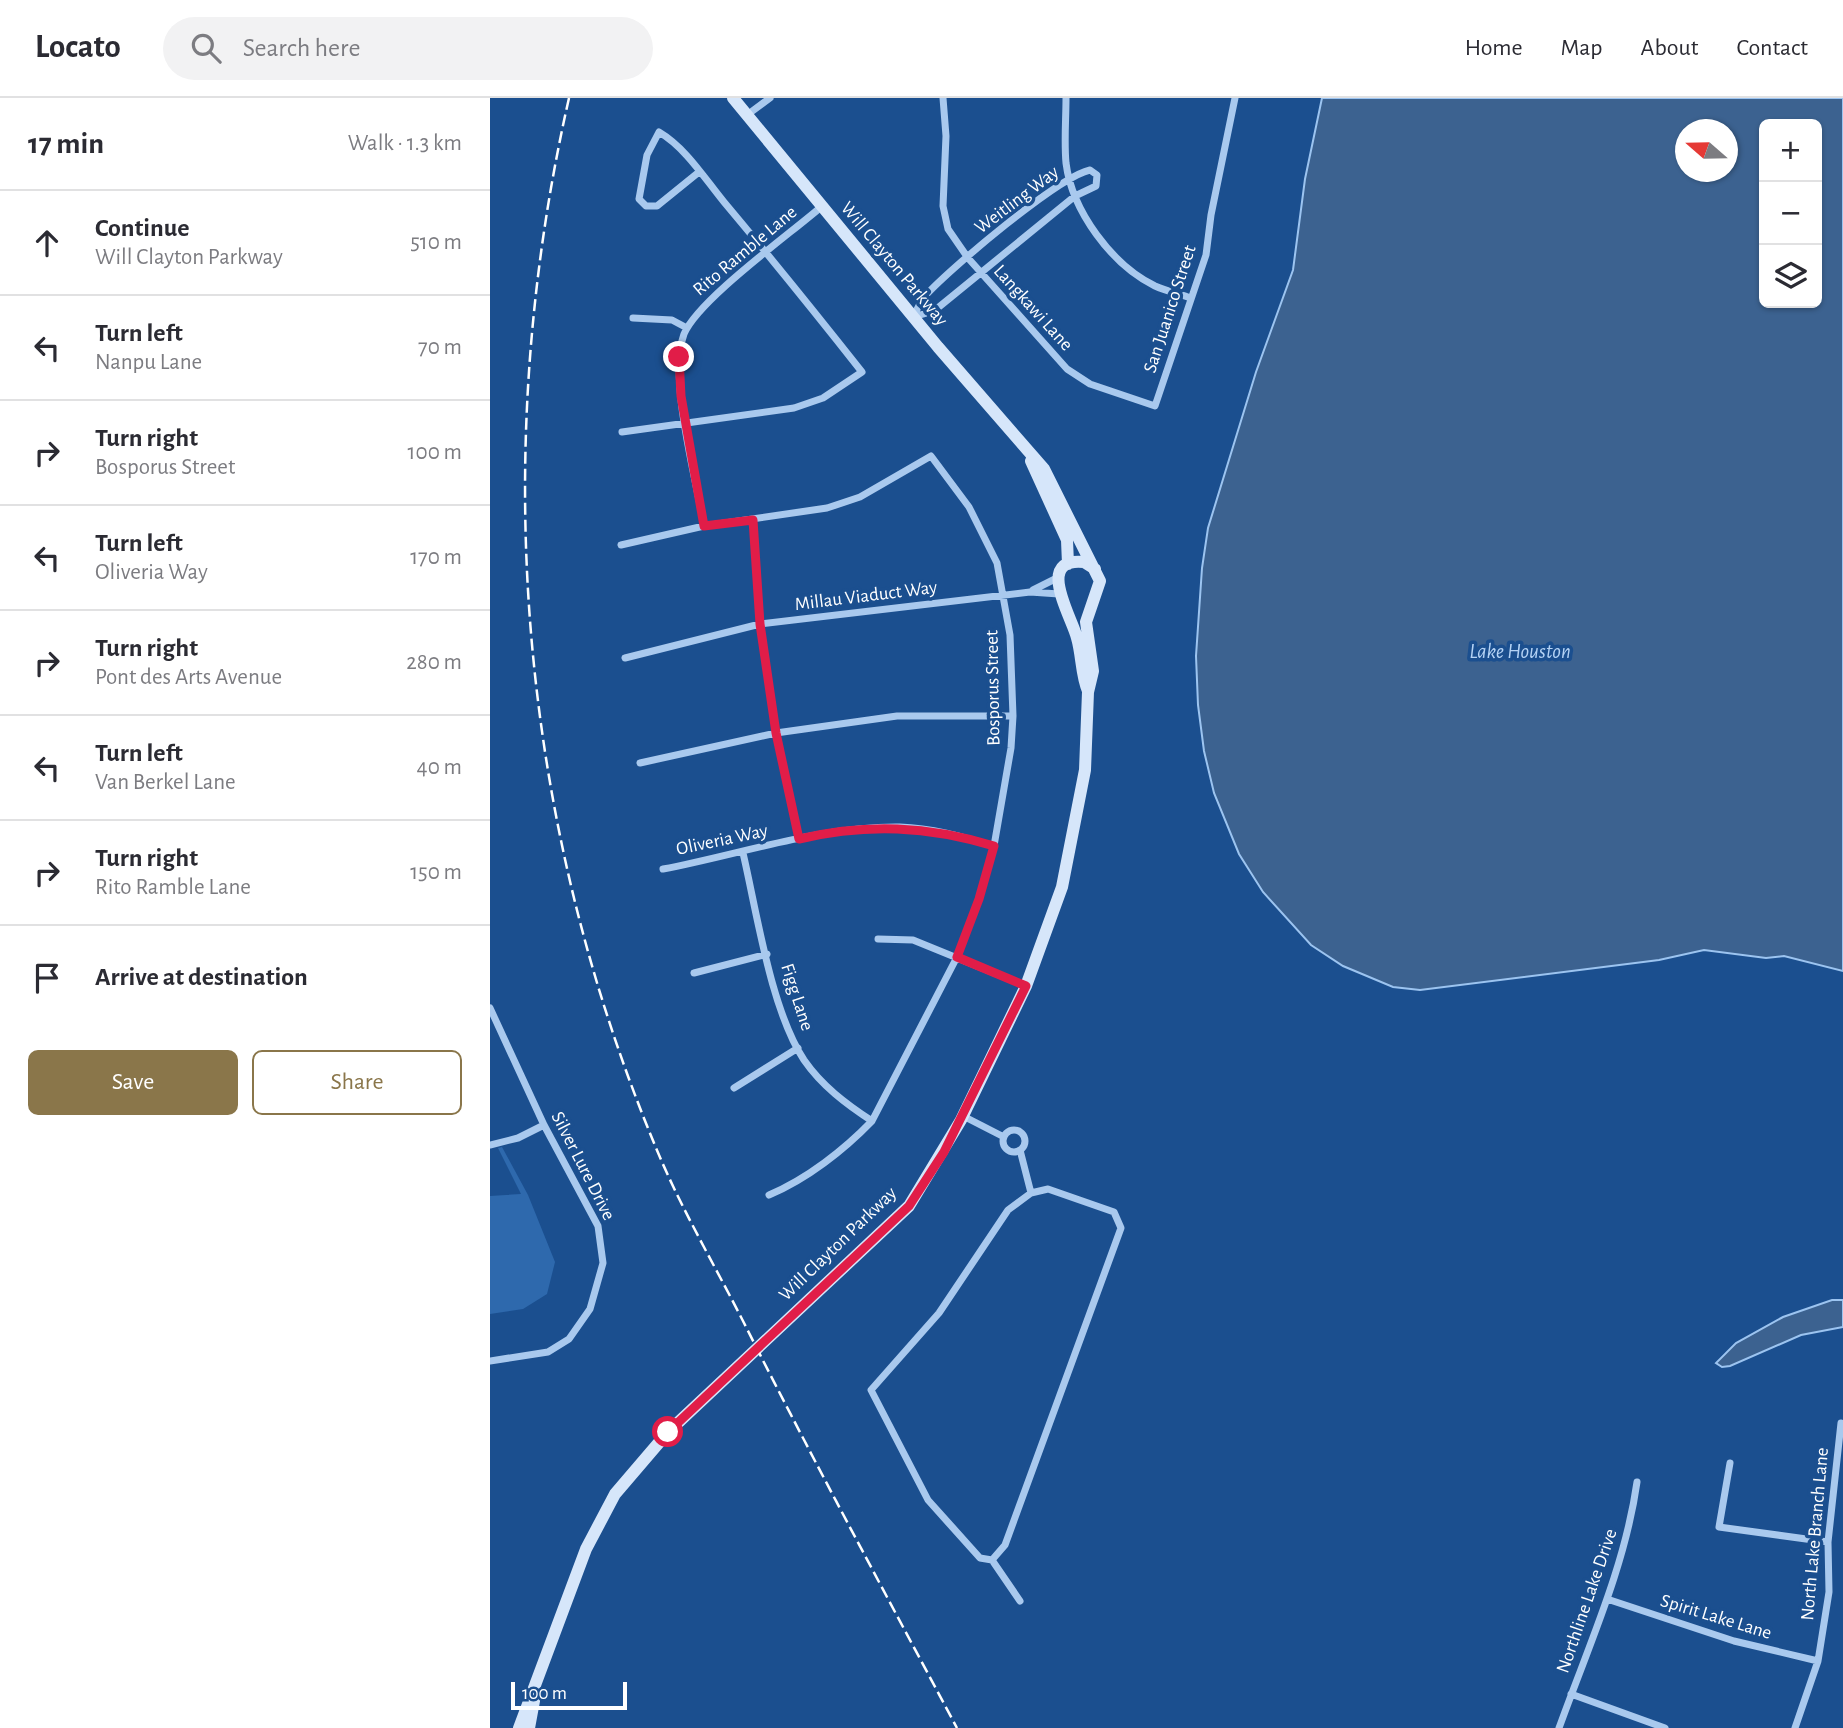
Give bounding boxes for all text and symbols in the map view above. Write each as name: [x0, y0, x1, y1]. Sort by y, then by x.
search box: [163, 17, 653, 80]
icon: search: [187, 29, 225, 67]
text: Locato: [35, 31, 121, 64]
text: Search here: [243, 35, 360, 61]
text: Home: [1465, 36, 1523, 60]
text: Map: [1561, 36, 1603, 60]
text: About: [1641, 36, 1698, 60]
text: Contact: [1736, 36, 1808, 60]
north arrow: [1675, 119, 1738, 182]
map controls: [1759, 119, 1822, 308]
button: +: [1759, 119, 1822, 182]
text: 17 min: [28, 129, 104, 159]
text: Walk · 1.3 km: [348, 132, 462, 155]
street label: Weitling Way: [972, 162, 1062, 238]
button: −: [1759, 182, 1822, 245]
street label: Will Clayton Parkway: [837, 198, 951, 330]
street label: Rito Ramble Lane: [690, 202, 800, 300]
text: Continue: [95, 215, 190, 241]
icon: ahead: [28, 224, 66, 262]
text: 510 m: [410, 231, 462, 254]
street label: San Juanico Street: [1140, 243, 1200, 375]
button: layers: [1759, 245, 1822, 308]
text: Will Clayton Parkway: [95, 246, 283, 269]
street label: Langkawi Lane: [990, 262, 1076, 354]
text: Turn left: [95, 320, 183, 346]
icon: left: [28, 329, 66, 367]
text: 70 m: [418, 336, 462, 359]
route end: [663, 341, 694, 372]
text: Nanpu Lane: [95, 351, 202, 374]
text: Turn right: [95, 425, 198, 451]
icon: right: [28, 434, 66, 472]
text: 100 m: [408, 441, 462, 464]
text: Bosporus Street: [95, 456, 235, 479]
text: Turn left: [95, 530, 183, 556]
icon: left: [28, 539, 66, 577]
text: 170 m: [410, 546, 462, 569]
text: Oliveria Way: [95, 561, 208, 584]
street label: Millau Viaduct Way: [794, 578, 938, 614]
street label: Bosporus Street: [982, 630, 1004, 746]
text: Turn right: [95, 635, 198, 661]
water label: Lake Houston: [1469, 641, 1571, 662]
icon: right: [28, 644, 66, 682]
text: 280 m: [406, 651, 462, 674]
text: Pont des Arts Avenue: [95, 666, 282, 689]
text: Turn left: [95, 740, 183, 766]
icon: left: [28, 749, 66, 787]
text: 40 m: [417, 756, 462, 779]
text: Van Berkel Lane: [95, 771, 236, 794]
street label: Oliveria Way: [674, 821, 770, 859]
text: Turn right: [95, 845, 198, 871]
icon: right: [28, 854, 66, 892]
text: 150 m: [410, 861, 462, 884]
text: Rito Ramble Lane: [95, 876, 251, 899]
icon: arrive: [28, 959, 66, 997]
street label: Figg Lane: [777, 961, 817, 1033]
text: Arrive at destination: [95, 964, 308, 990]
button: Save: [28, 1050, 238, 1115]
button: Share: [252, 1050, 462, 1115]
street label: Silver Lure Drive: [548, 1109, 618, 1223]
street label: Will Clayton Parkway: [776, 1183, 900, 1305]
route start: [652, 1416, 683, 1447]
street label: North Lake Branch Lane: [1798, 1447, 1832, 1621]
street label: Northline Lake Drive: [1553, 1526, 1621, 1676]
street label: Spirit Lake Lane: [1658, 1591, 1774, 1643]
scale bar: [511, 1679, 626, 1711]
text: 100 m: [522, 1684, 567, 1703]

